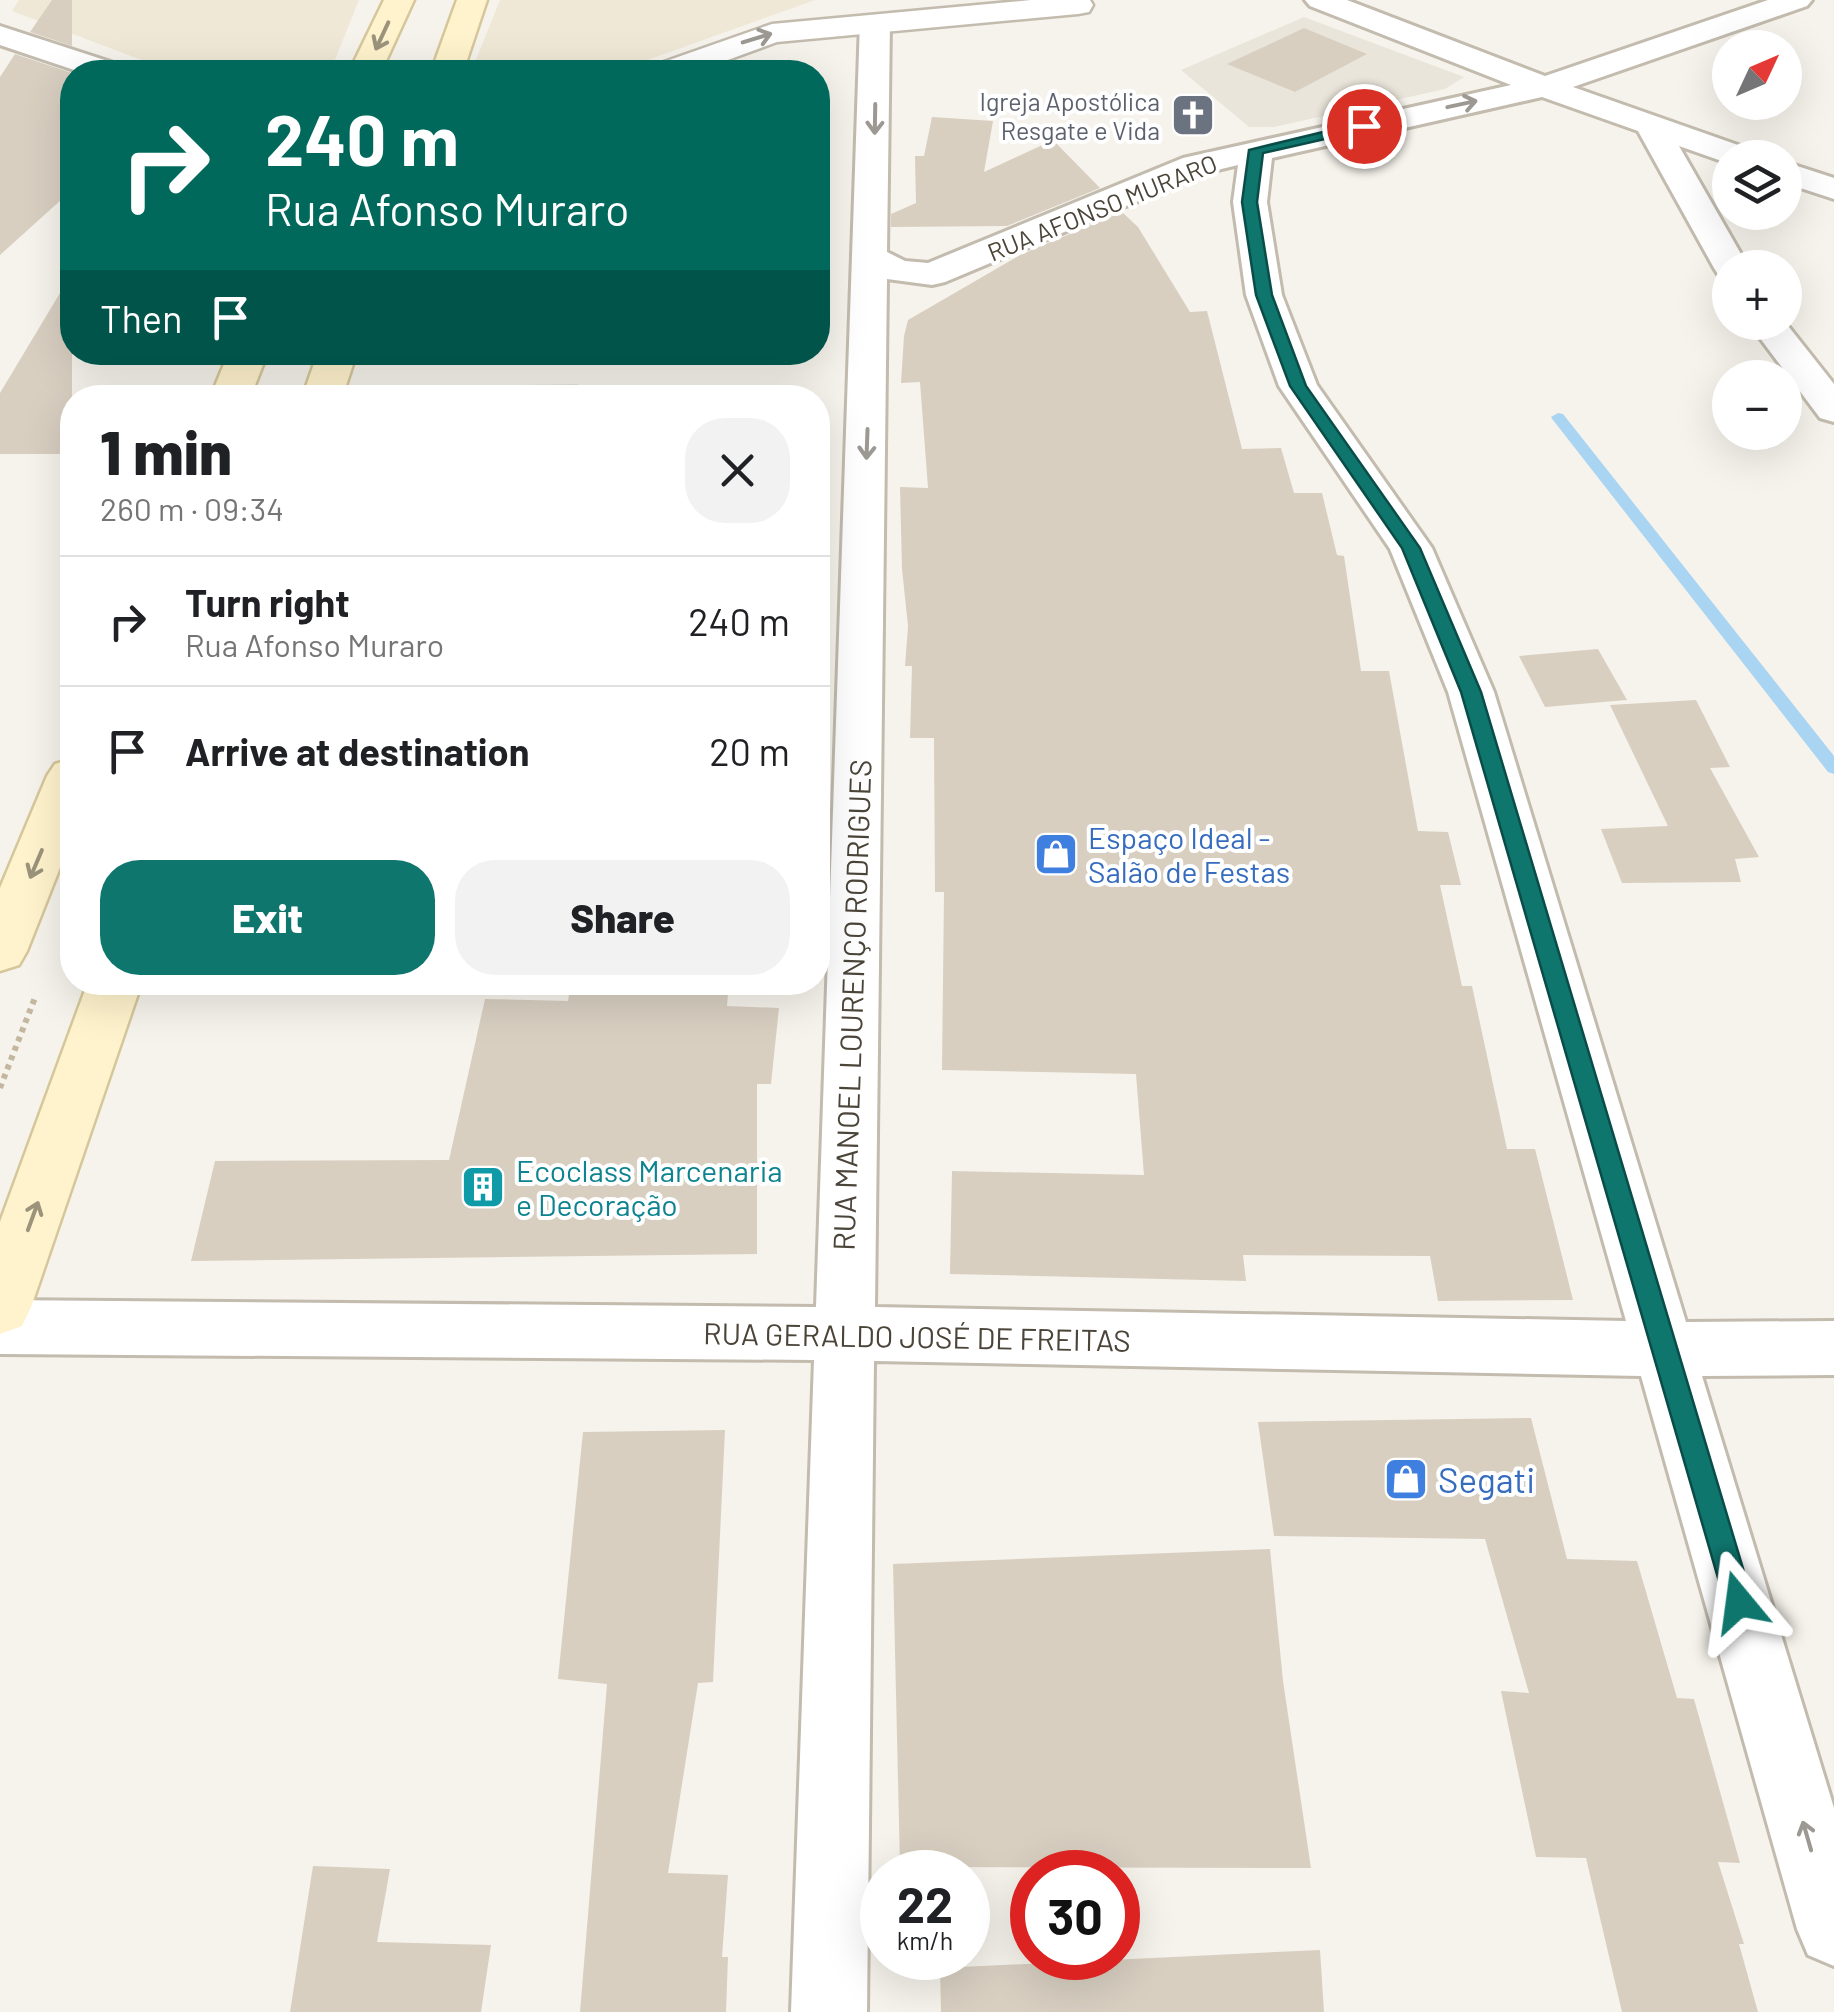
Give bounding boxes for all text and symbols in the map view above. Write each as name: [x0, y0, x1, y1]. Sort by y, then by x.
one-way arrow: [372, 20, 391, 50]
one-way arrow: [741, 28, 773, 46]
north arrow: [1712, 30, 1802, 120]
map controls: [1712, 30, 1802, 450]
pin: [1322, 84, 1407, 169]
place label: Igreja Apostólica Resgate e Vida: [979, 86, 1160, 145]
church icon: Igreja Apostólica Resgate e Vida: [1170, 92, 1216, 138]
one-way arrow: [1446, 94, 1478, 113]
text: 240 m: [265, 96, 459, 180]
icon: arrive: [1337, 99, 1392, 154]
icon: right: [100, 100, 230, 230]
one-way arrow: [866, 102, 884, 135]
button: layers: [1712, 140, 1802, 230]
street label: RUA AFONSO MURARO: [983, 147, 1221, 267]
text: Rua Afonso Muraro: [265, 181, 630, 235]
button: +: [1712, 250, 1802, 340]
icon: arrive: [203, 290, 258, 345]
text: Then: [100, 295, 183, 341]
button: −: [1712, 360, 1802, 450]
text: 1 min: [100, 415, 232, 487]
button: close: [685, 418, 790, 523]
one-way arrow: [858, 427, 877, 459]
text: 260 m · 09:34: [100, 489, 284, 527]
text: Turn right: [185, 579, 350, 625]
icon: right: [100, 594, 155, 649]
text: 240 m: [688, 598, 790, 644]
text: Rua Afonso Muraro: [185, 625, 444, 663]
icon: arrive: [100, 724, 155, 779]
text: Arrive at destination: [185, 728, 530, 774]
text: 20 m: [709, 728, 790, 774]
street label: RUA MANOEL LOURENÇO RODRIGUES: [824, 759, 878, 1251]
place label: Espaço Ideal - Salão de Festas: [1088, 819, 1290, 889]
shop icon: Espaço Ideal - Salão de Festas: [1033, 831, 1079, 877]
one-way arrow: [26, 848, 44, 879]
button: Exit: [100, 860, 435, 975]
button: Share: [455, 860, 790, 975]
place label: Ecoclass Marcenaria e Decoração: [516, 1152, 783, 1222]
building icon: Ecoclass Marcenaria e Decoração: [460, 1164, 506, 1210]
one-way arrow: [25, 1201, 43, 1232]
street label: RUA GERALDO JOSÉ DE FREITAS: [703, 1314, 1131, 1358]
shop icon: Segati: [1383, 1456, 1429, 1502]
place label: Segati: [1438, 1458, 1535, 1500]
position arrow: [1687, 1550, 1791, 1654]
one-way arrow: [1797, 1821, 1815, 1852]
speed limit sign: 30: [1010, 1850, 1140, 1980]
text: 22: [897, 1873, 953, 1933]
text: km/h: [897, 1925, 953, 1955]

